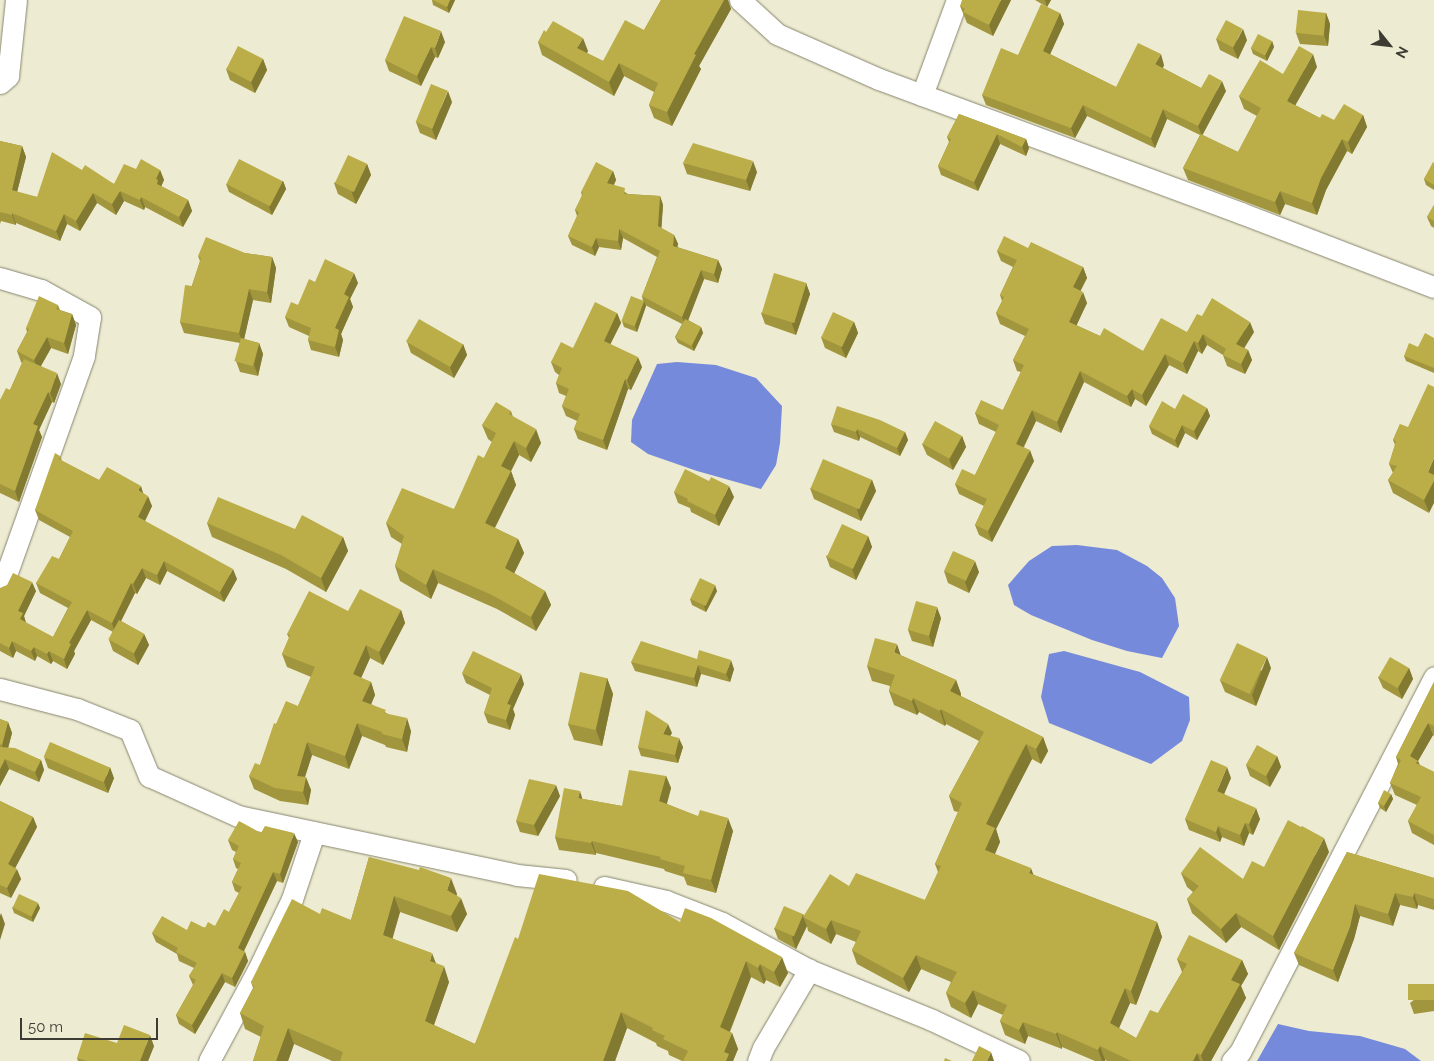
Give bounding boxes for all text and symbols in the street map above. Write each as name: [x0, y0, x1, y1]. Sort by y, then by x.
north arrow: [1364, 20, 1414, 70]
text: N: [1393, 44, 1412, 61]
scale bar: [22, 1008, 160, 1040]
text: 50 m: [28, 1018, 63, 1036]

